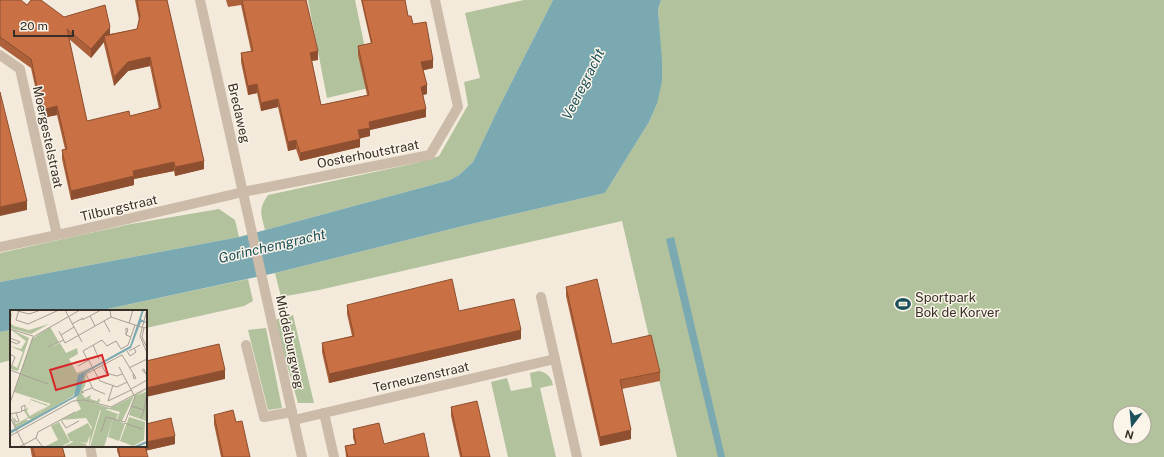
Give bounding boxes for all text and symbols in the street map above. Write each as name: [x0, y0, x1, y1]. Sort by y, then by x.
scale bar: [14, 12, 73, 38]
text: 20 m: [20, 19, 48, 33]
water label: Veeregracht: [558, 45, 608, 122]
street label: Bredaweg: [225, 81, 253, 145]
street label: Moergestelstraat: [30, 85, 66, 189]
street label: Oosterhoutstraat: [316, 137, 420, 171]
street label: Tilburgstraat: [79, 192, 159, 224]
water label: Gorinchemgracht: [217, 226, 328, 266]
place label: Sportpark Bok de Korver: [915, 290, 1000, 320]
street label: Middelburgweg: [273, 294, 307, 390]
sports icon: Sportpark Bok de Korver: [894, 295, 912, 313]
inset map: [10, 310, 147, 447]
street label: Terneuzenstraat: [372, 359, 470, 395]
north arrow: [1112, 405, 1152, 445]
text: N: [1123, 428, 1135, 442]

